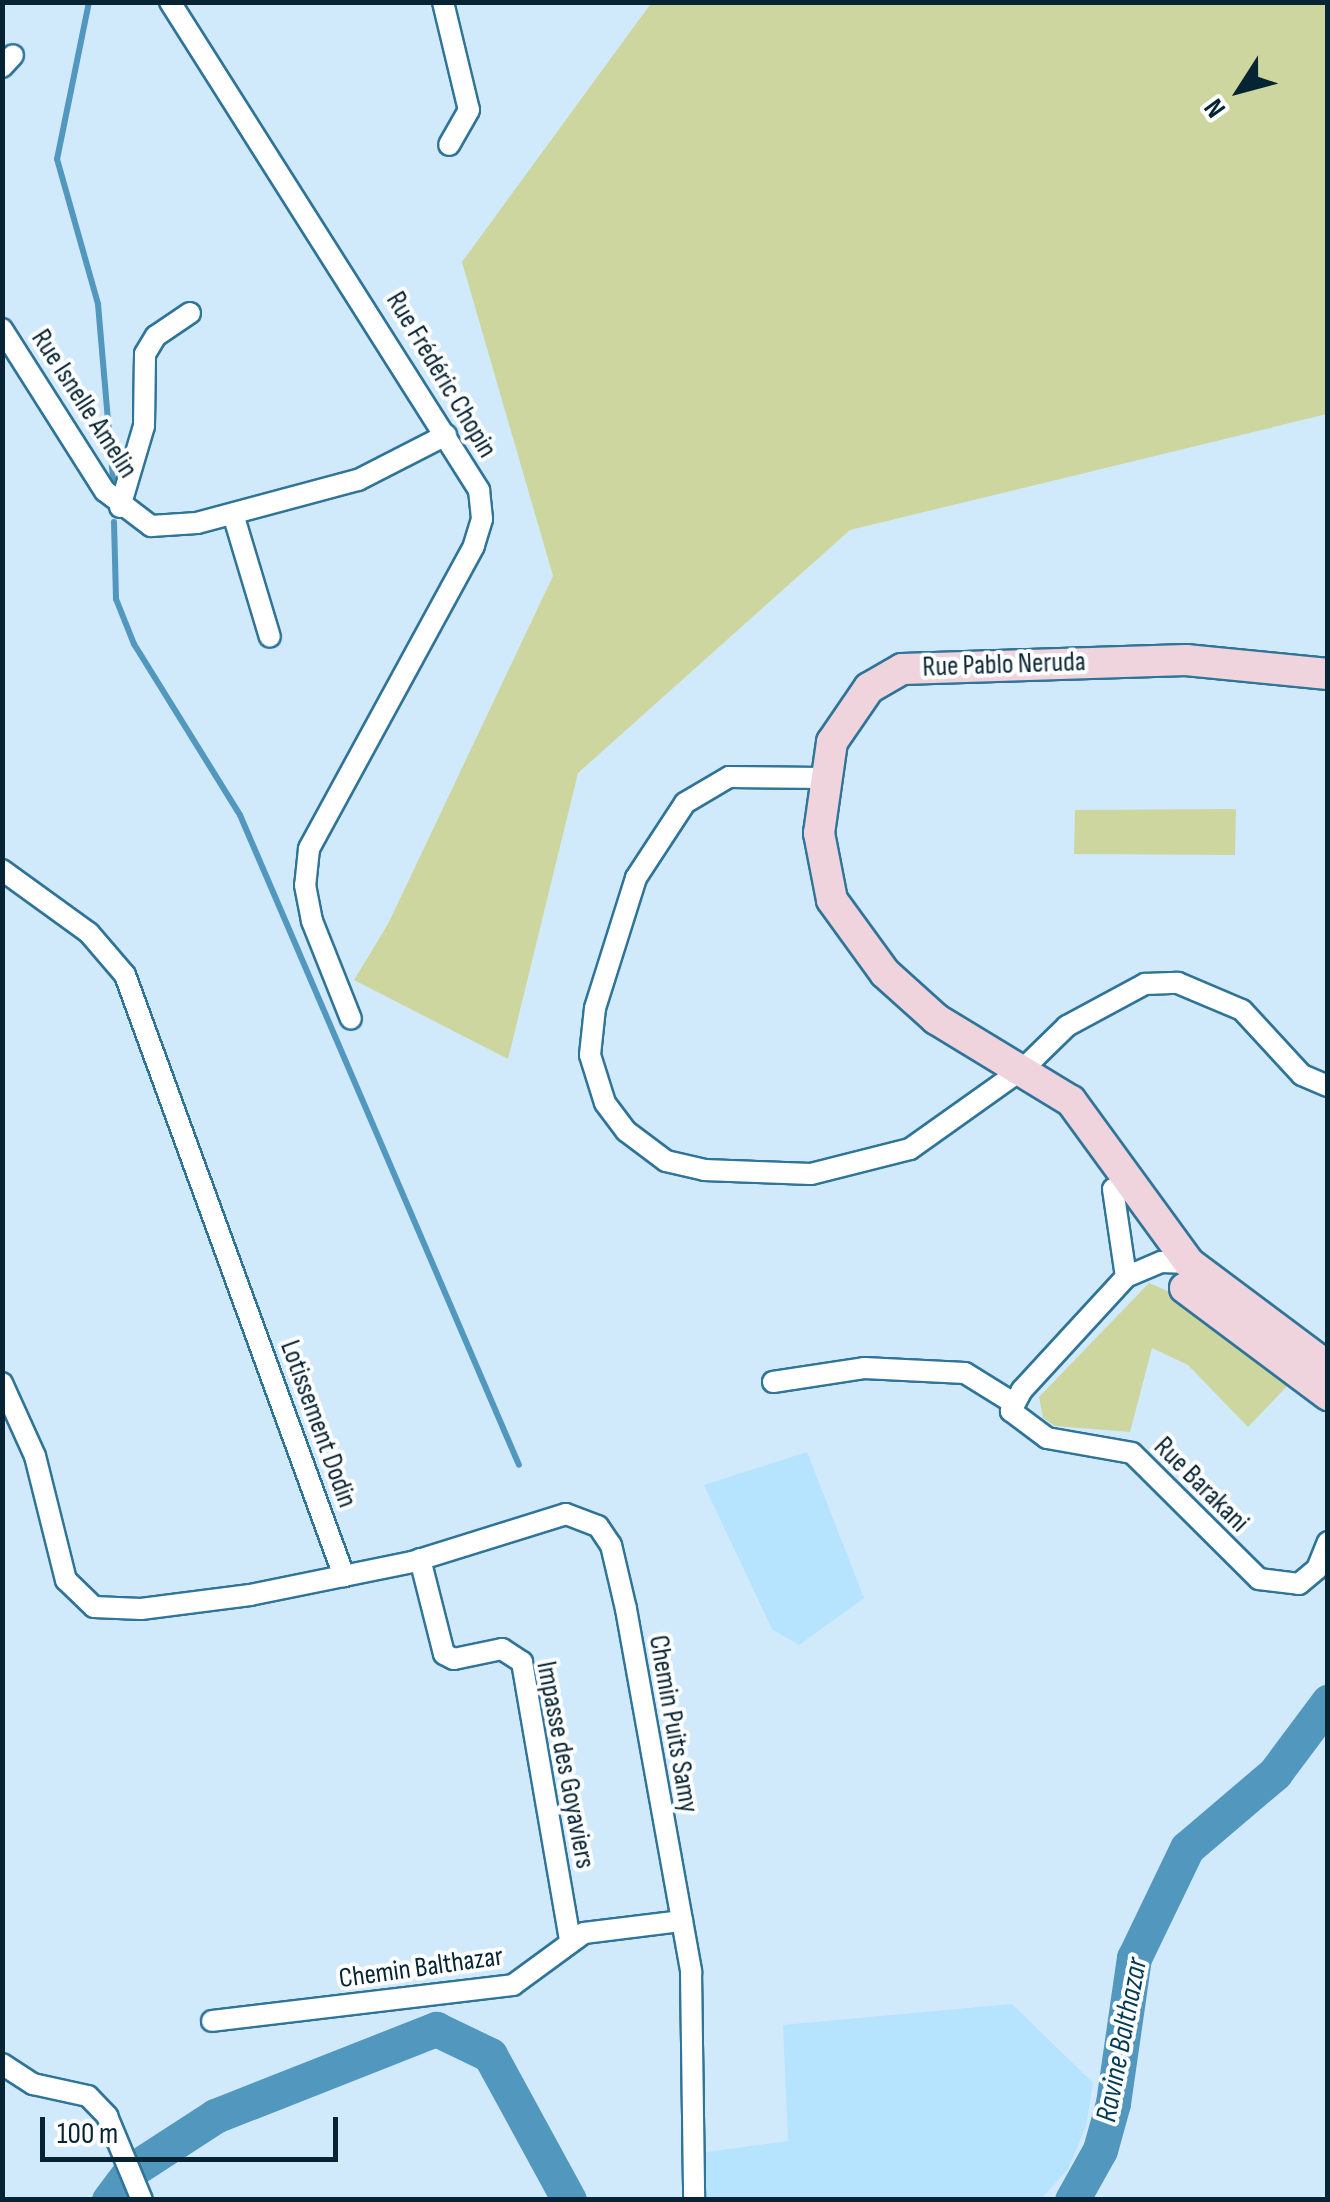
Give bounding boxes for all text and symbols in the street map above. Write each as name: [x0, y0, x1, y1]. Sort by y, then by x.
north arrow: [1190, 40, 1290, 140]
text: N: [1198, 92, 1233, 124]
street label: Rue Frédéric Chopin: [378, 286, 504, 464]
street label: Rue Isnelle Amelin: [24, 323, 144, 485]
street label: Rue Pablo Neruda: [922, 645, 1086, 685]
street label: Lotissement Dodin: [272, 1336, 364, 1512]
street label: Rue Barakani: [1146, 1430, 1256, 1540]
street label: Chemin Puits Samy: [641, 1633, 705, 1815]
street label: Impasse des Goyaviers: [528, 1659, 602, 1871]
street label: Chemin Balthazar: [337, 1940, 505, 1996]
water label: Ravine Balthazar: [1088, 1955, 1156, 2125]
scale bar: [45, 2097, 342, 2159]
text: 100 m: [57, 2116, 118, 2152]

